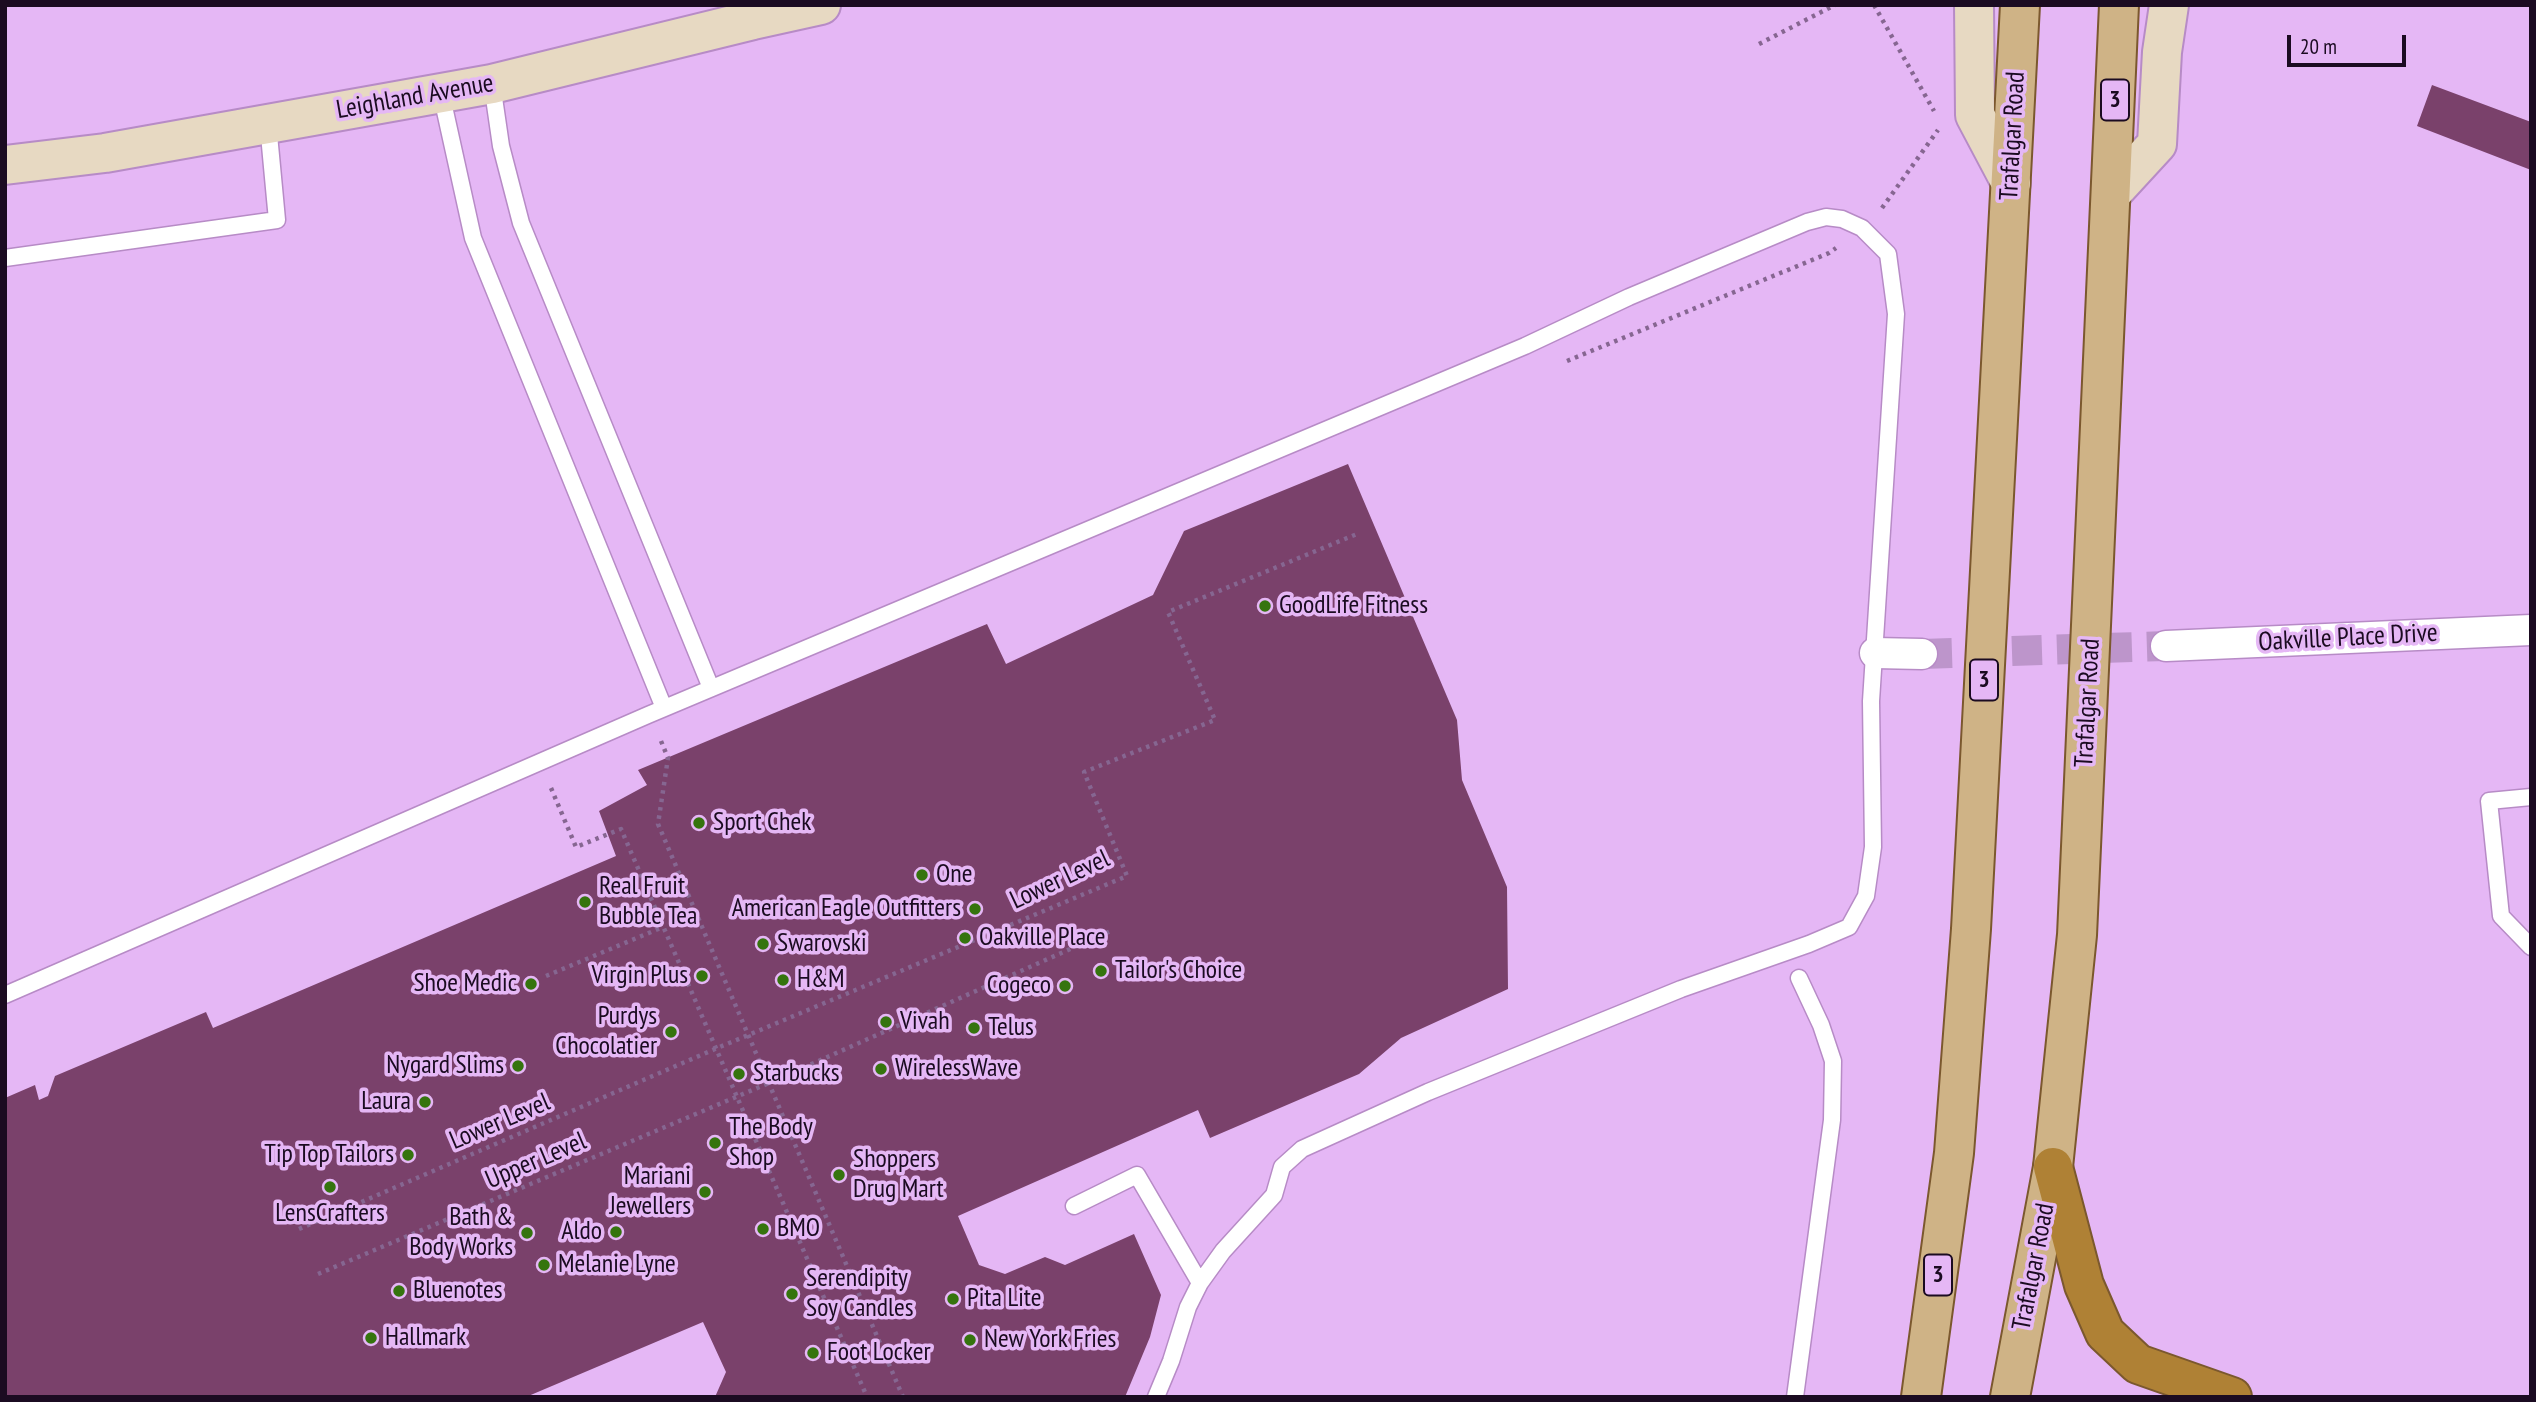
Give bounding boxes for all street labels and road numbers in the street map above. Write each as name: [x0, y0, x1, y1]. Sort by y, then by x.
street label: Leighland Avenue: [334, 68, 496, 126]
street label: Trafalgar Road: [1994, 71, 2032, 201]
road number: 3: [2101, 80, 2129, 120]
street label: Oakville Place Drive: [2258, 618, 2438, 658]
street label: Trafalgar Road: [2069, 638, 2107, 768]
road number: 3: [1970, 660, 1998, 700]
street label: Lower Level: [1005, 843, 1115, 917]
street label: Lower Level: [445, 1087, 555, 1157]
street label: Upper Level: [481, 1126, 591, 1196]
street label: Trafalgar Road: [2006, 1201, 2062, 1333]
road number: 3: [1924, 1254, 1952, 1296]

